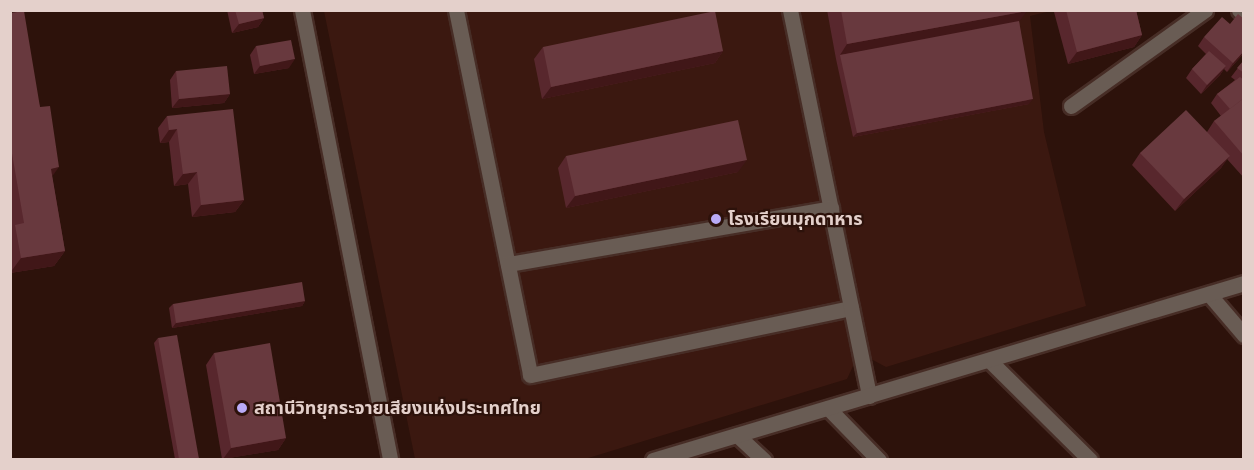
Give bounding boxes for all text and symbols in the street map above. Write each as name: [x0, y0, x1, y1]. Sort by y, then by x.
place label: โรงเรียนมุกดาหาร: [728, 208, 862, 230]
marker: โรงเรียนมุกดาหาร: [709, 212, 723, 226]
place label: สถานีวิทยุกระจายเสียงแห่งประเทศไทย: [254, 397, 541, 419]
marker: สถานีวิทยุกระจายเสียงแห่งประเทศไทย: [235, 401, 249, 415]

